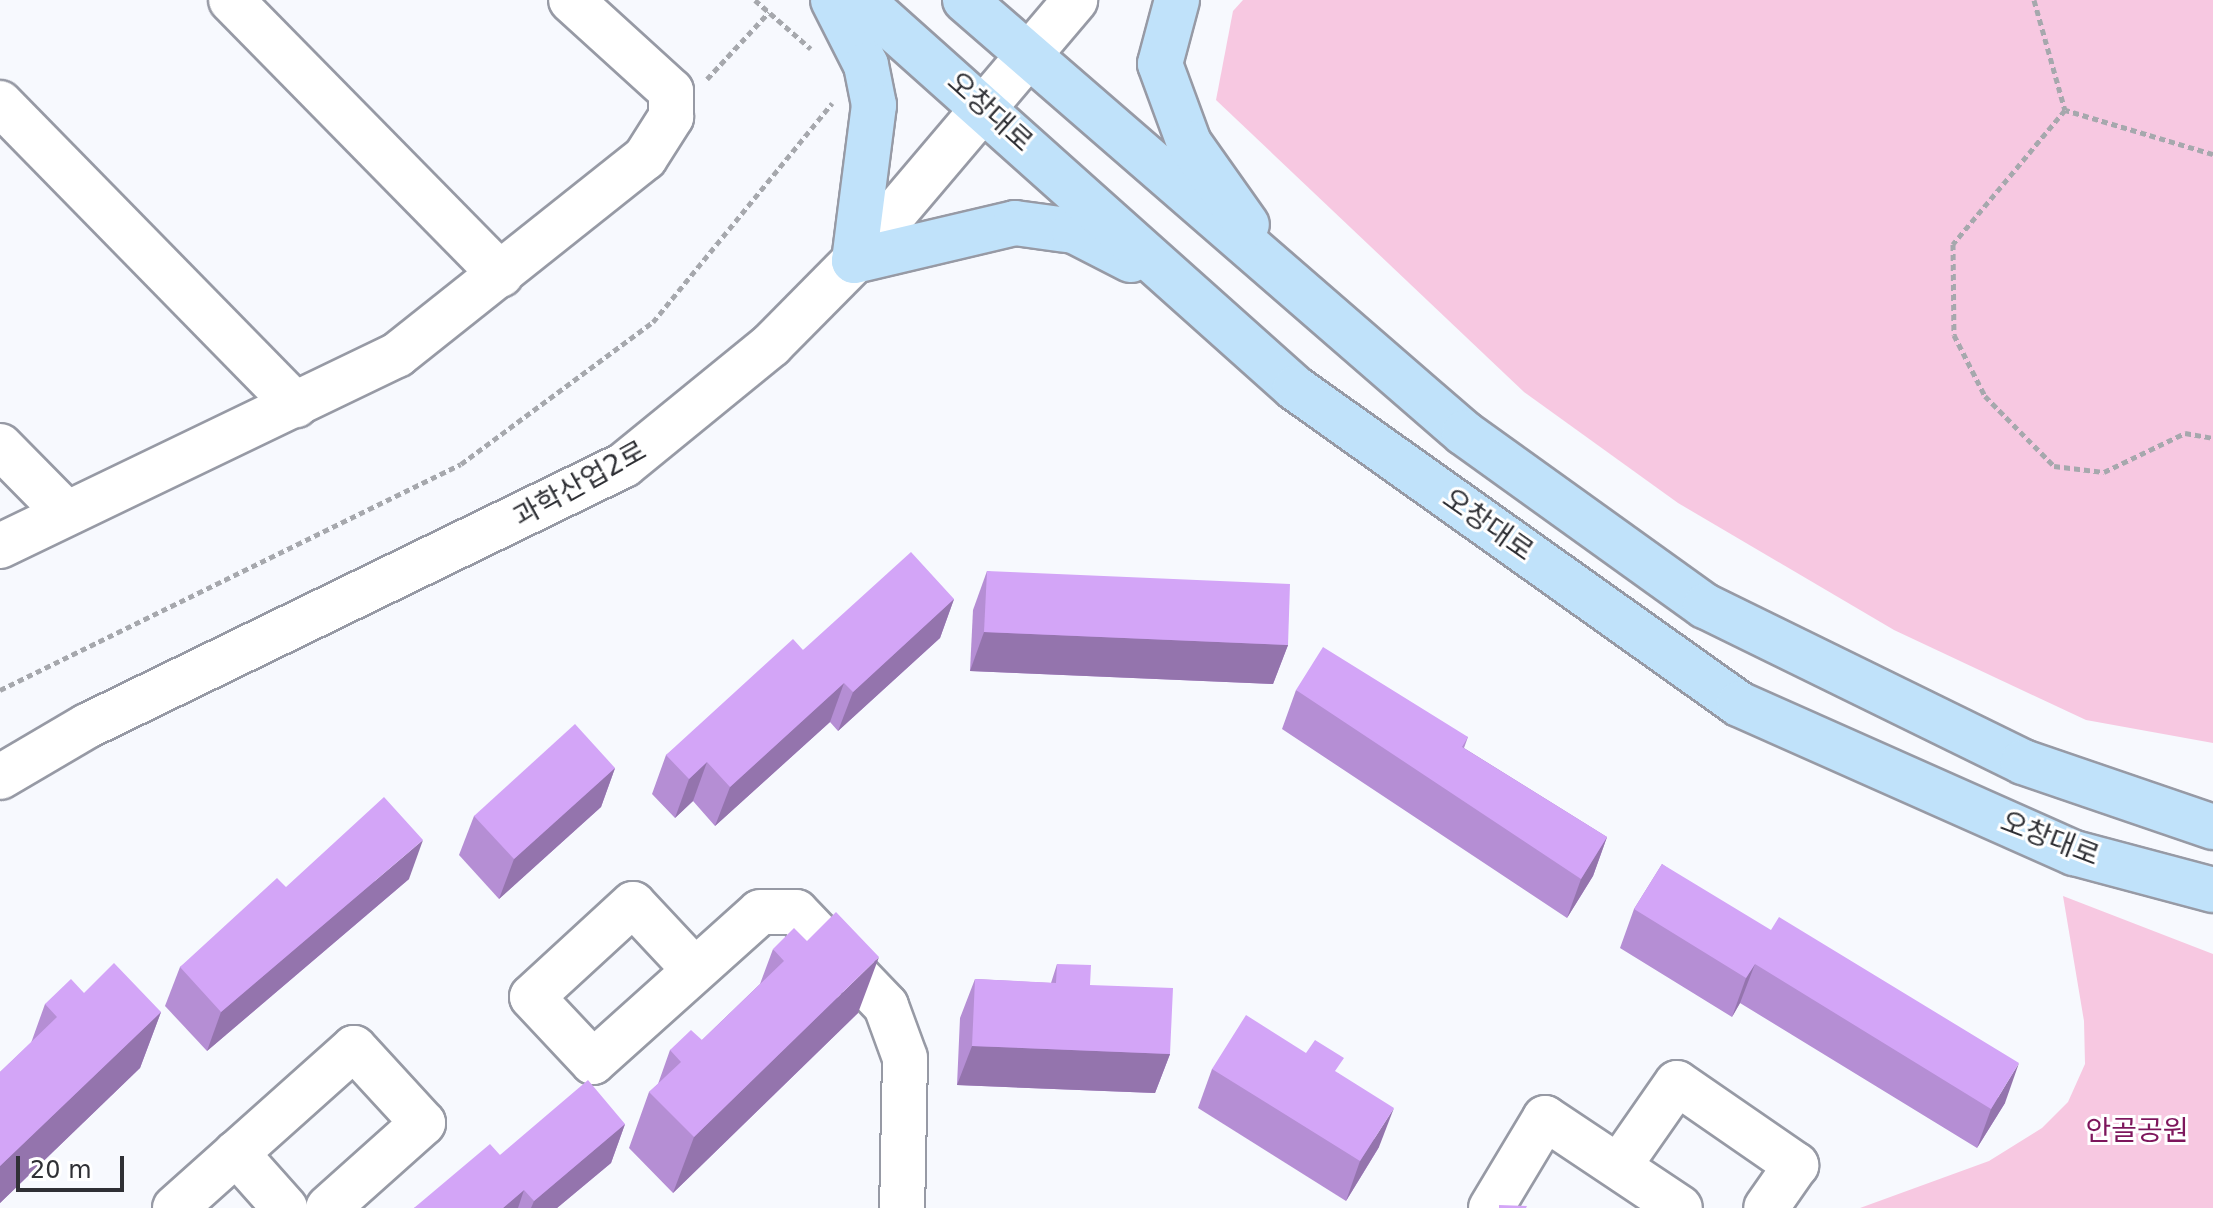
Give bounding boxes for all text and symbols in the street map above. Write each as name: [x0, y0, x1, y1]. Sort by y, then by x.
street label: 오창대로: [940, 65, 1040, 159]
street label: 과학산업2로: [508, 434, 652, 534]
street label: 오창대로: [1436, 482, 1540, 568]
street label: 오창대로: [1996, 805, 2104, 873]
park label: 안골공원: [2085, 1114, 2189, 1148]
scale bar: [20, 1140, 128, 1190]
text: 20 m: [30, 1156, 92, 1184]

